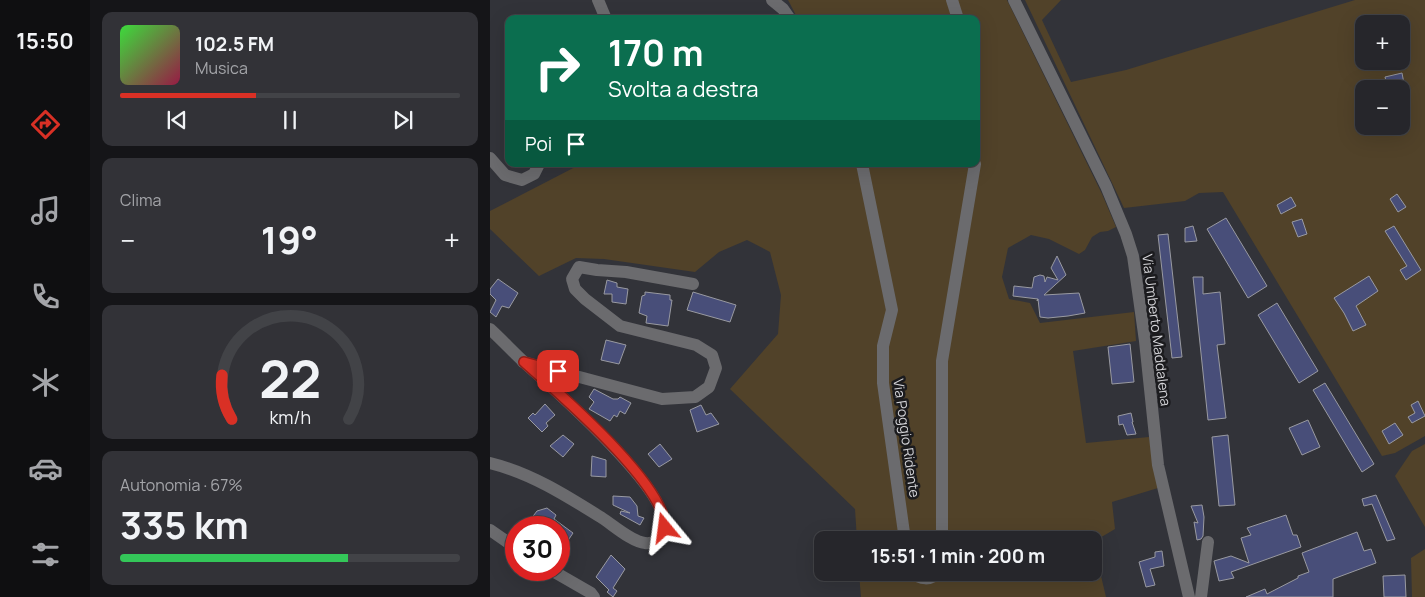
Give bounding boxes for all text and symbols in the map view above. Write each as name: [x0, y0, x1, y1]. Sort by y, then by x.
map controls: [1355, 15, 1410, 135]
button: +: [1355, 15, 1410, 70]
text: 15:50: [16, 26, 74, 56]
text: 170 m: [608, 29, 704, 77]
text: 102.5 FM: [195, 31, 274, 57]
icon: right: [525, 35, 590, 100]
text: Musica: [195, 57, 248, 79]
text: Svolta a destra: [608, 74, 758, 104]
button: −: [1355, 80, 1410, 135]
icon: previous: [163, 106, 191, 134]
icon: pause: [276, 106, 304, 134]
icon: next: [389, 106, 417, 134]
icon: directions: [28, 107, 63, 142]
icon: arrive: [562, 130, 590, 158]
text: Poi: [525, 131, 552, 157]
text: Clima: [120, 189, 161, 211]
icon: music: [28, 193, 63, 228]
text: 19°: [261, 213, 318, 265]
text: −: [120, 221, 135, 259]
text: +: [444, 221, 460, 259]
street label: Via Umberto Maddalena: [1138, 253, 1176, 407]
icon: phone: [28, 279, 63, 314]
text: 22: [259, 343, 321, 414]
pin: [537, 350, 579, 392]
icon: arrive: [544, 357, 572, 385]
icon: climate: [28, 365, 63, 400]
street label: Via Poggio Ridente: [889, 377, 925, 499]
text: km/h: [269, 405, 311, 429]
icon: car: [28, 451, 63, 486]
text: Autonomia · 67%: [120, 474, 243, 496]
text: 335 km: [120, 498, 249, 550]
position arrow: [638, 501, 690, 553]
speed limit sign: 30: [505, 516, 570, 581]
icon: filters: [28, 537, 63, 572]
text: 15:51 · 1 min · 200 m: [871, 543, 1045, 569]

